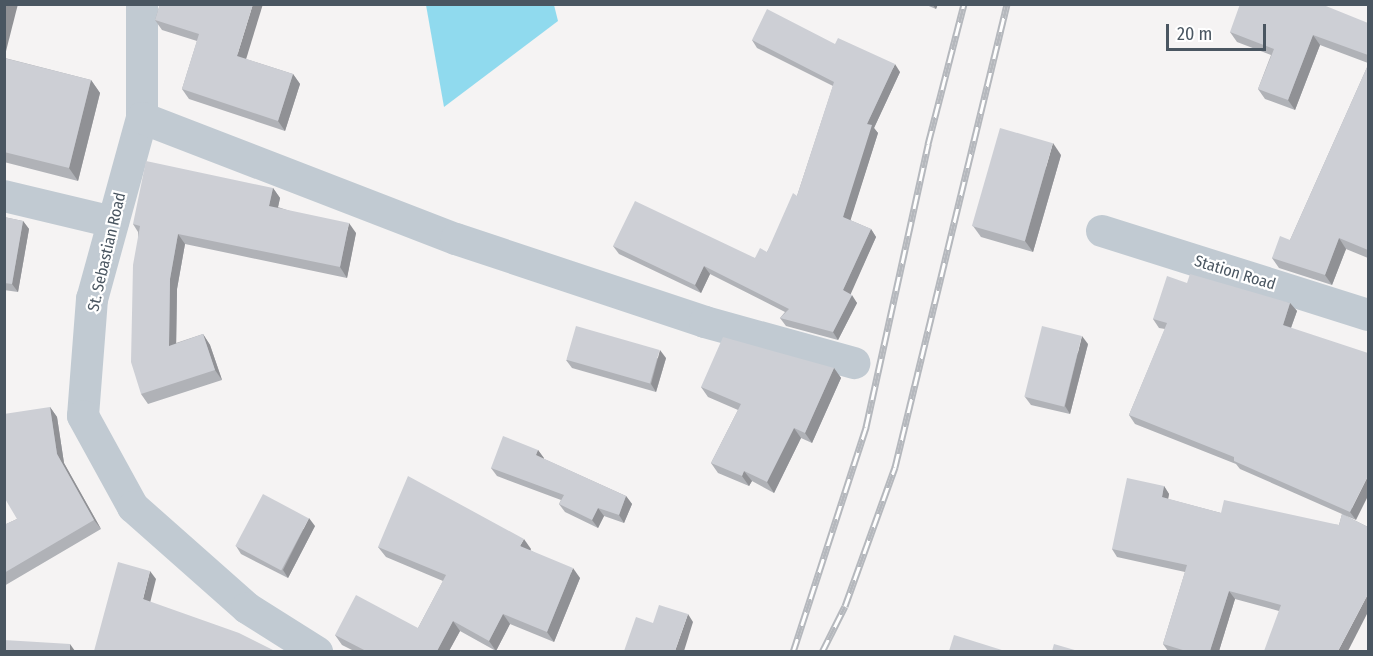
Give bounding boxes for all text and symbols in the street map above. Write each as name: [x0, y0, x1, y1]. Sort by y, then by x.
scale bar: [1169, 12, 1270, 50]
text: 20 m: [1177, 23, 1212, 45]
street label: St. Sebastian Road: [84, 191, 130, 313]
street label: Station Road: [1192, 252, 1278, 294]

